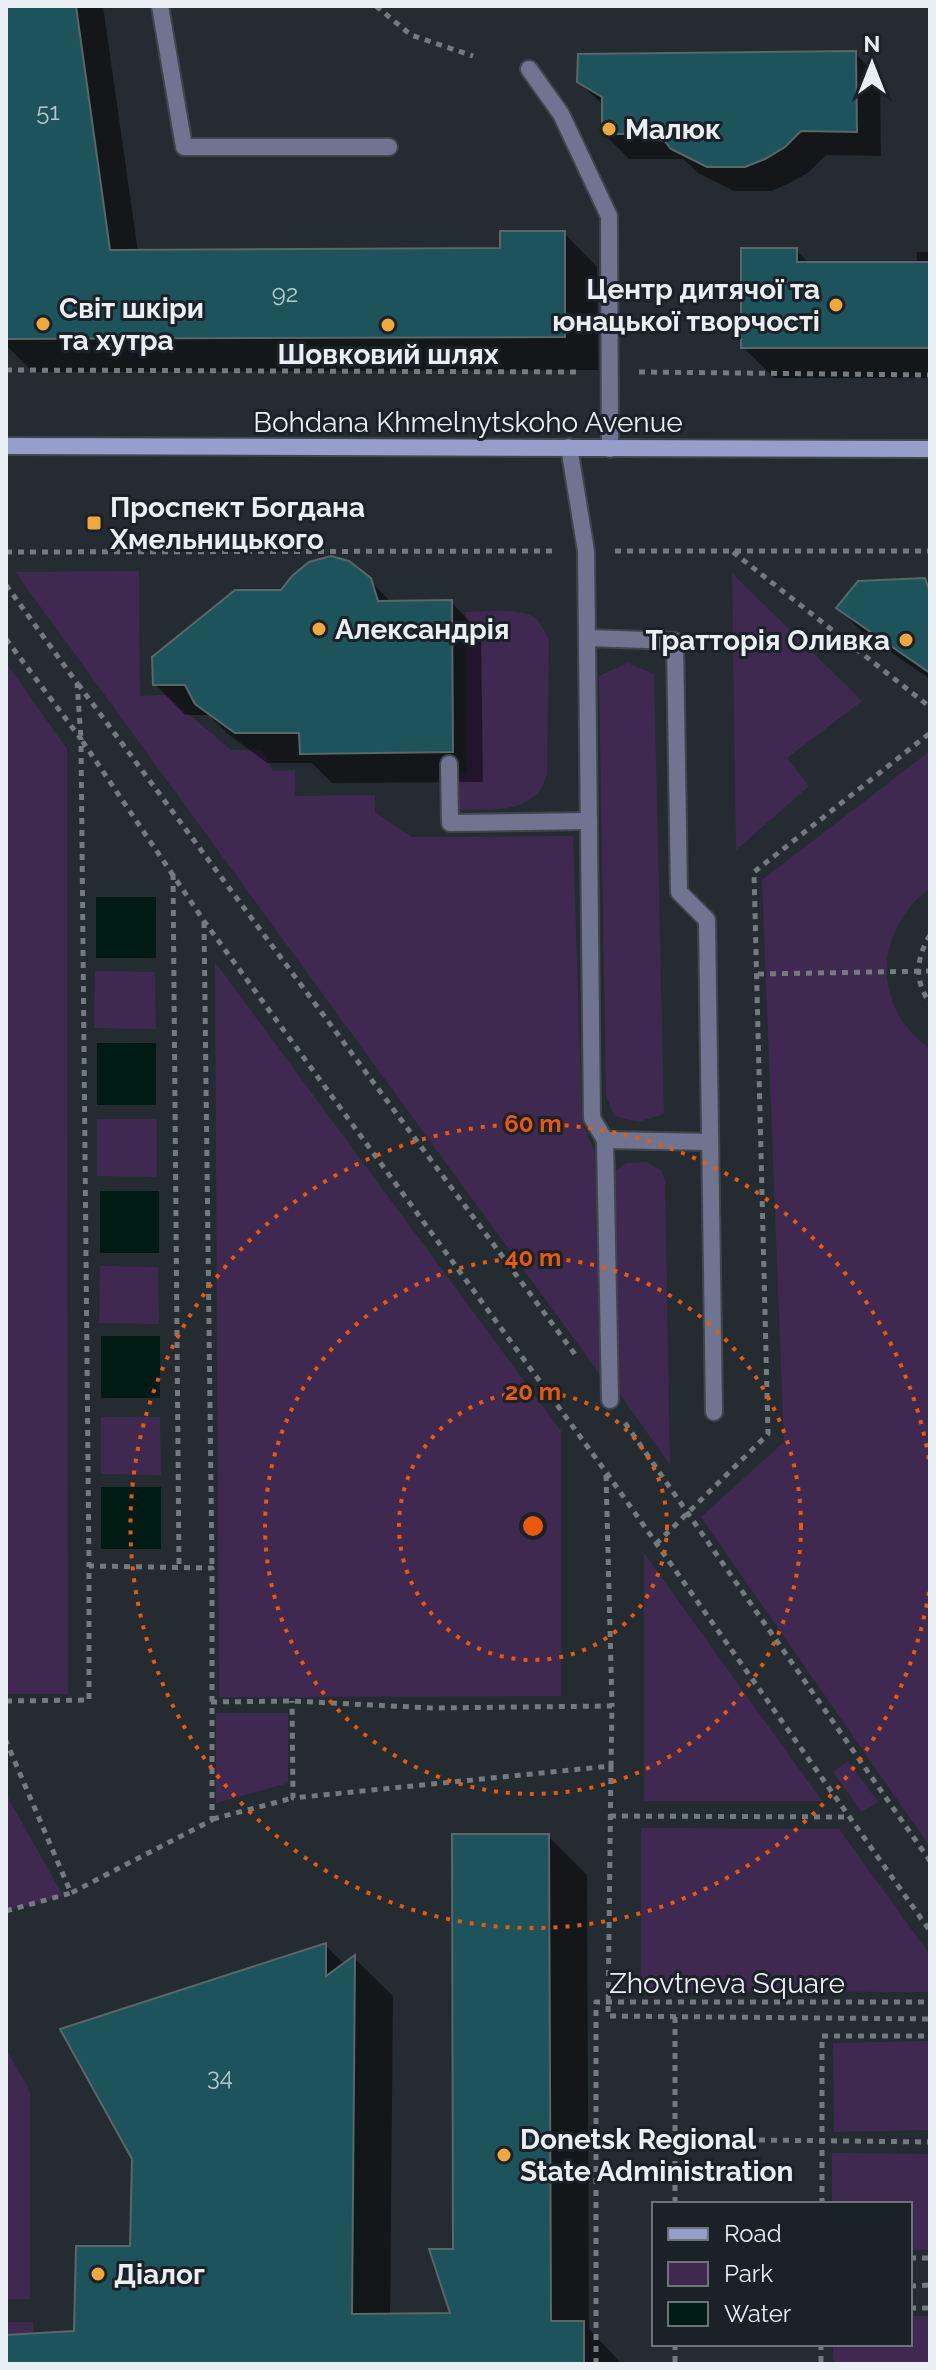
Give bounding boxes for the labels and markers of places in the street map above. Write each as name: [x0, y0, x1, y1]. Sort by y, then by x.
place label: Малюк: [625, 113, 721, 146]
marker: Малюк: [600, 120, 618, 138]
place label: Центр дитячої та юнацької творчості: [552, 273, 820, 338]
place label: Світ шкіри та хутра: [59, 292, 204, 357]
marker: Центр дитячої та юнацької творчості: [827, 296, 845, 314]
marker: Світ шкіри та хутра: [34, 315, 52, 333]
marker: Шовковий шлях: [379, 316, 397, 334]
place label: Шовковий шлях: [277, 338, 499, 371]
place label: Проспект Богдана Хмельницького: [109, 491, 365, 556]
marker: Проспект Богдана Хмельницького: [85, 514, 103, 532]
place label: Александрія: [335, 613, 510, 646]
marker: Александрія: [310, 620, 328, 638]
place label: Тратторія Оливка: [646, 624, 890, 657]
marker: Тратторія Оливка: [897, 631, 915, 649]
centre of rings: [519, 1512, 547, 1540]
place label: Donetsk Regional State Administration: [520, 2123, 793, 2188]
marker: Donetsk Regional State Administration: [495, 2146, 513, 2164]
place label: Діалог: [114, 2258, 205, 2291]
marker: Діалог: [89, 2265, 107, 2283]

